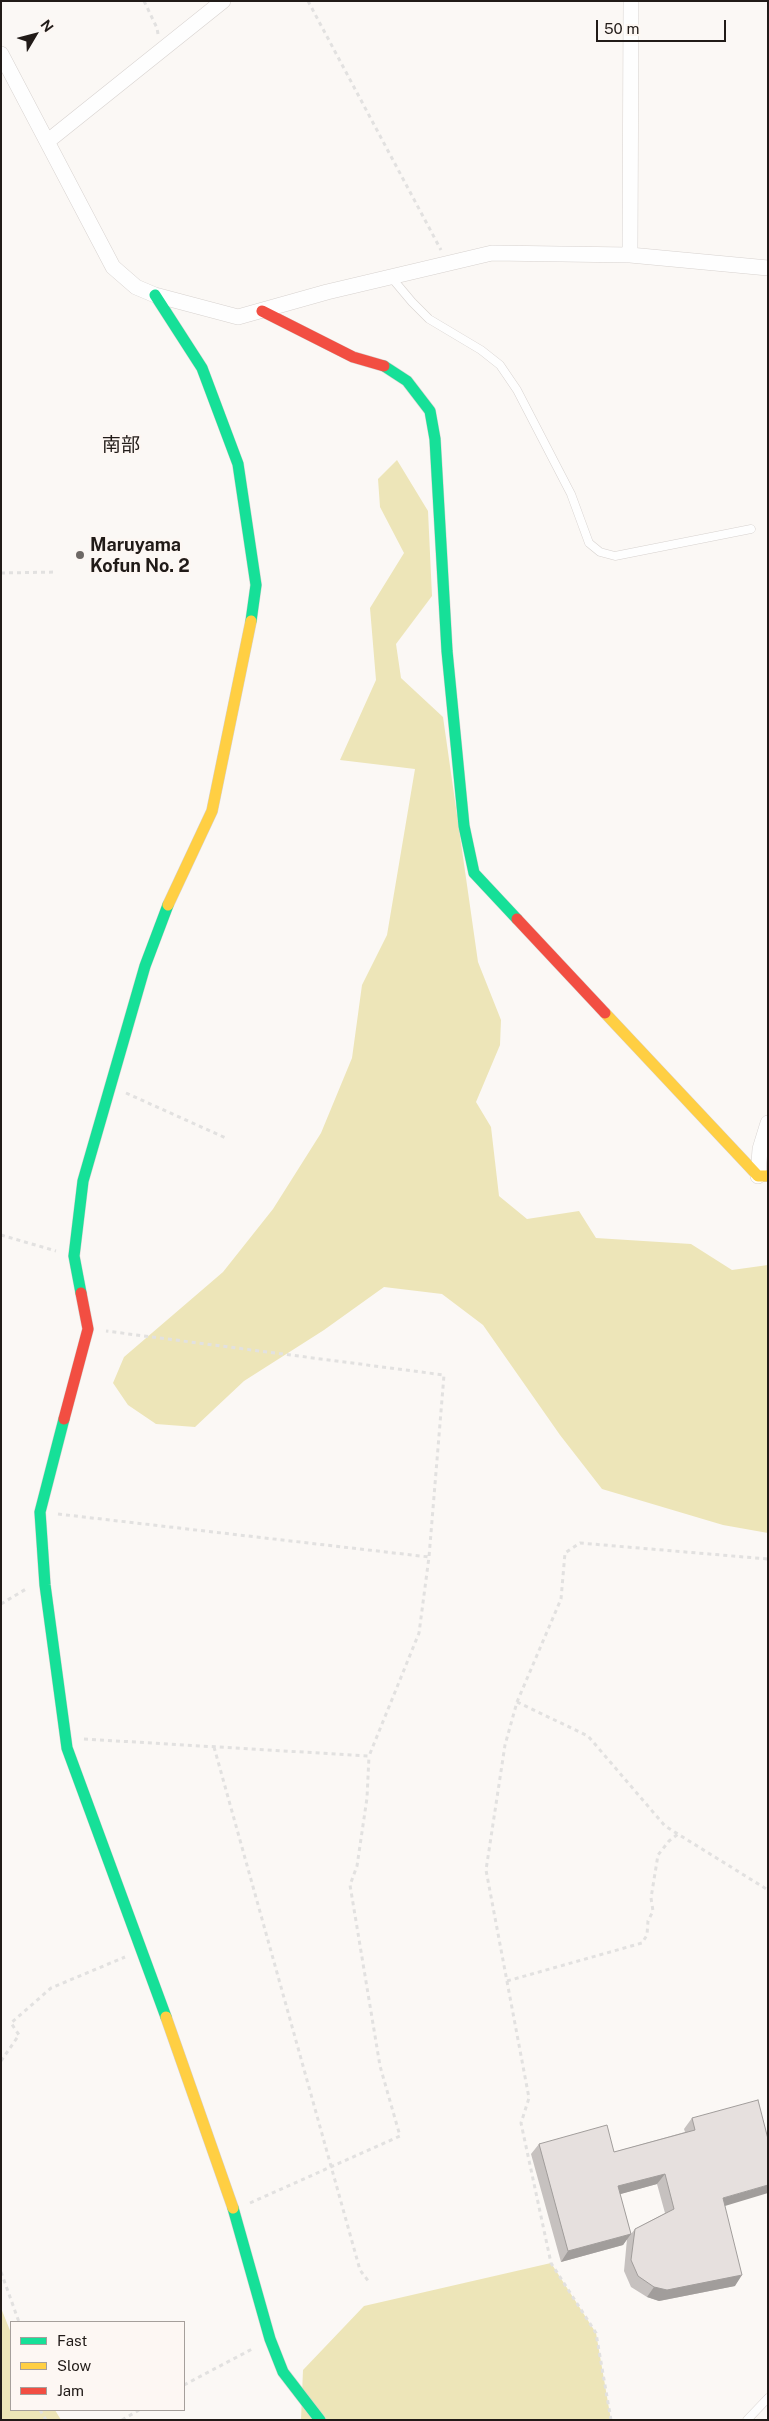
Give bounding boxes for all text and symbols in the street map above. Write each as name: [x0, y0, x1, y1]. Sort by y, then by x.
north arrow: [10, 10, 60, 60]
scale bar: [599, 10, 729, 42]
text: N: [37, 17, 57, 35]
text: 50 m: [604, 20, 639, 37]
district label: 南部: [102, 434, 140, 456]
place label: Maruyama Kofun No. 2: [90, 534, 190, 576]
marker: Maruyama Kofun No. 2: [74, 549, 86, 561]
legend: [10, 2321, 185, 2411]
text: Fast: [57, 2332, 87, 2349]
text: Slow: [57, 2357, 91, 2374]
text: Jam: [57, 2382, 84, 2399]

